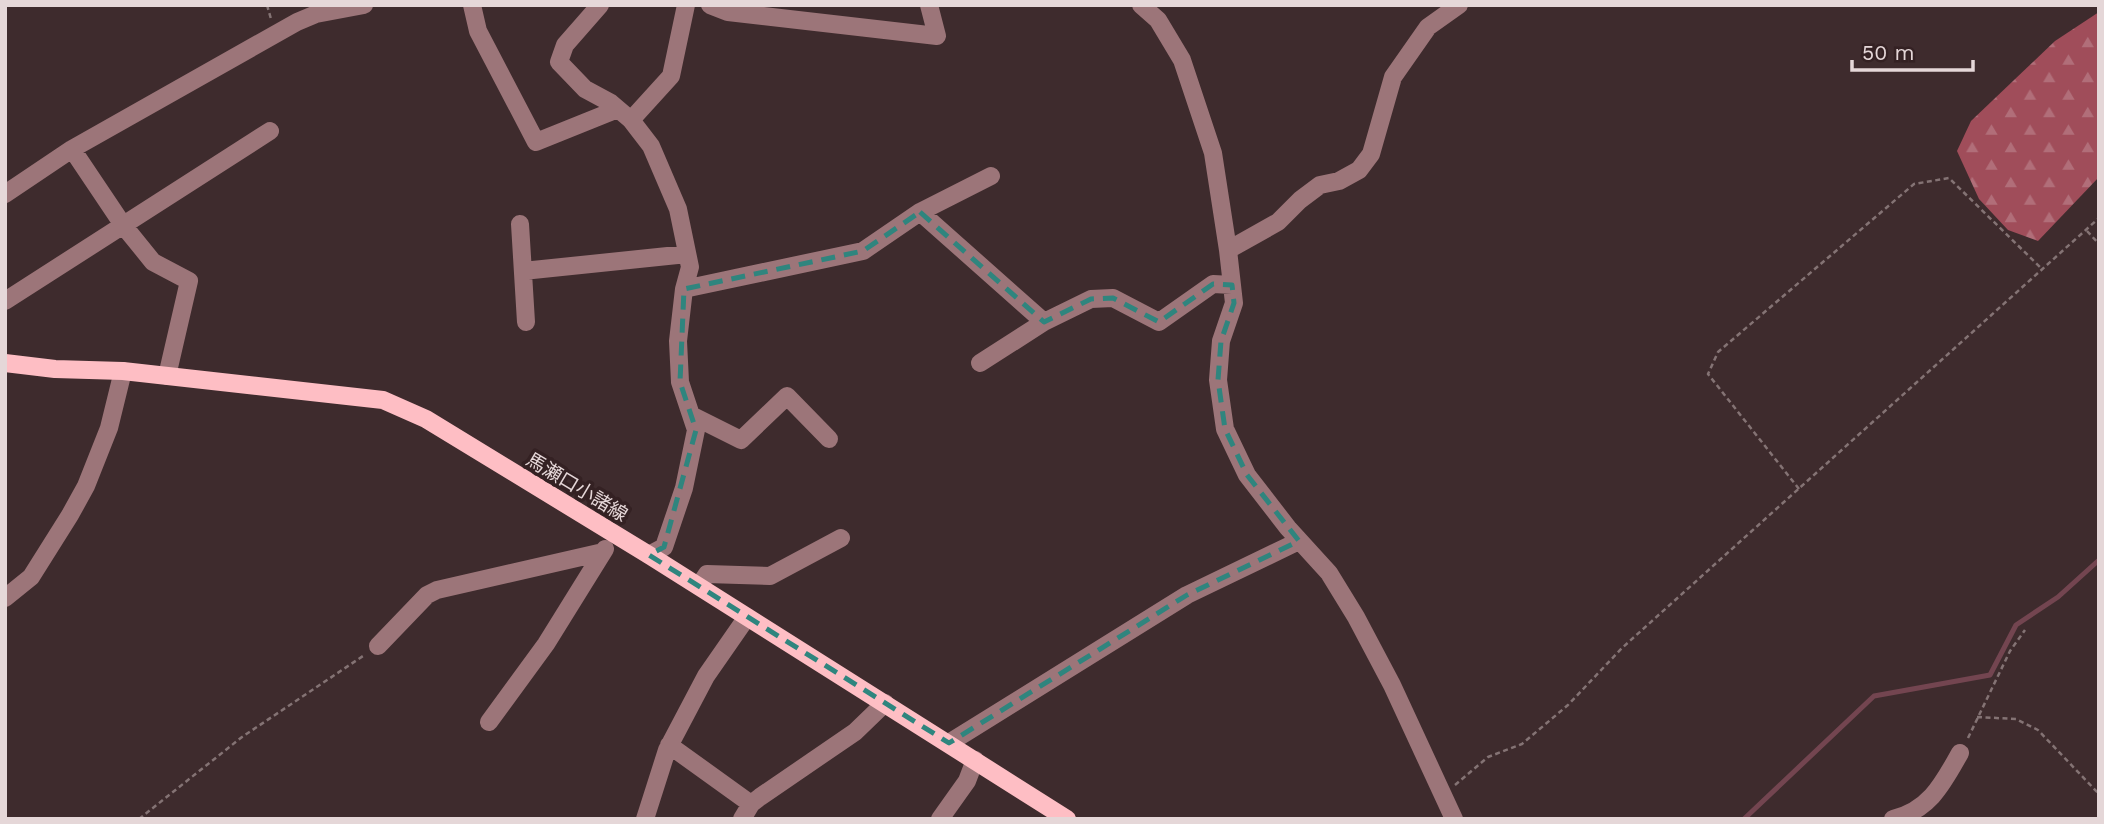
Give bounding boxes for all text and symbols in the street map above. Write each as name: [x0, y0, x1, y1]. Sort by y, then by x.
scale bar: [1852, 28, 1973, 72]
text: 50 m: [1862, 40, 1914, 65]
street label: 馬瀬口小諸線: [522, 448, 632, 526]

